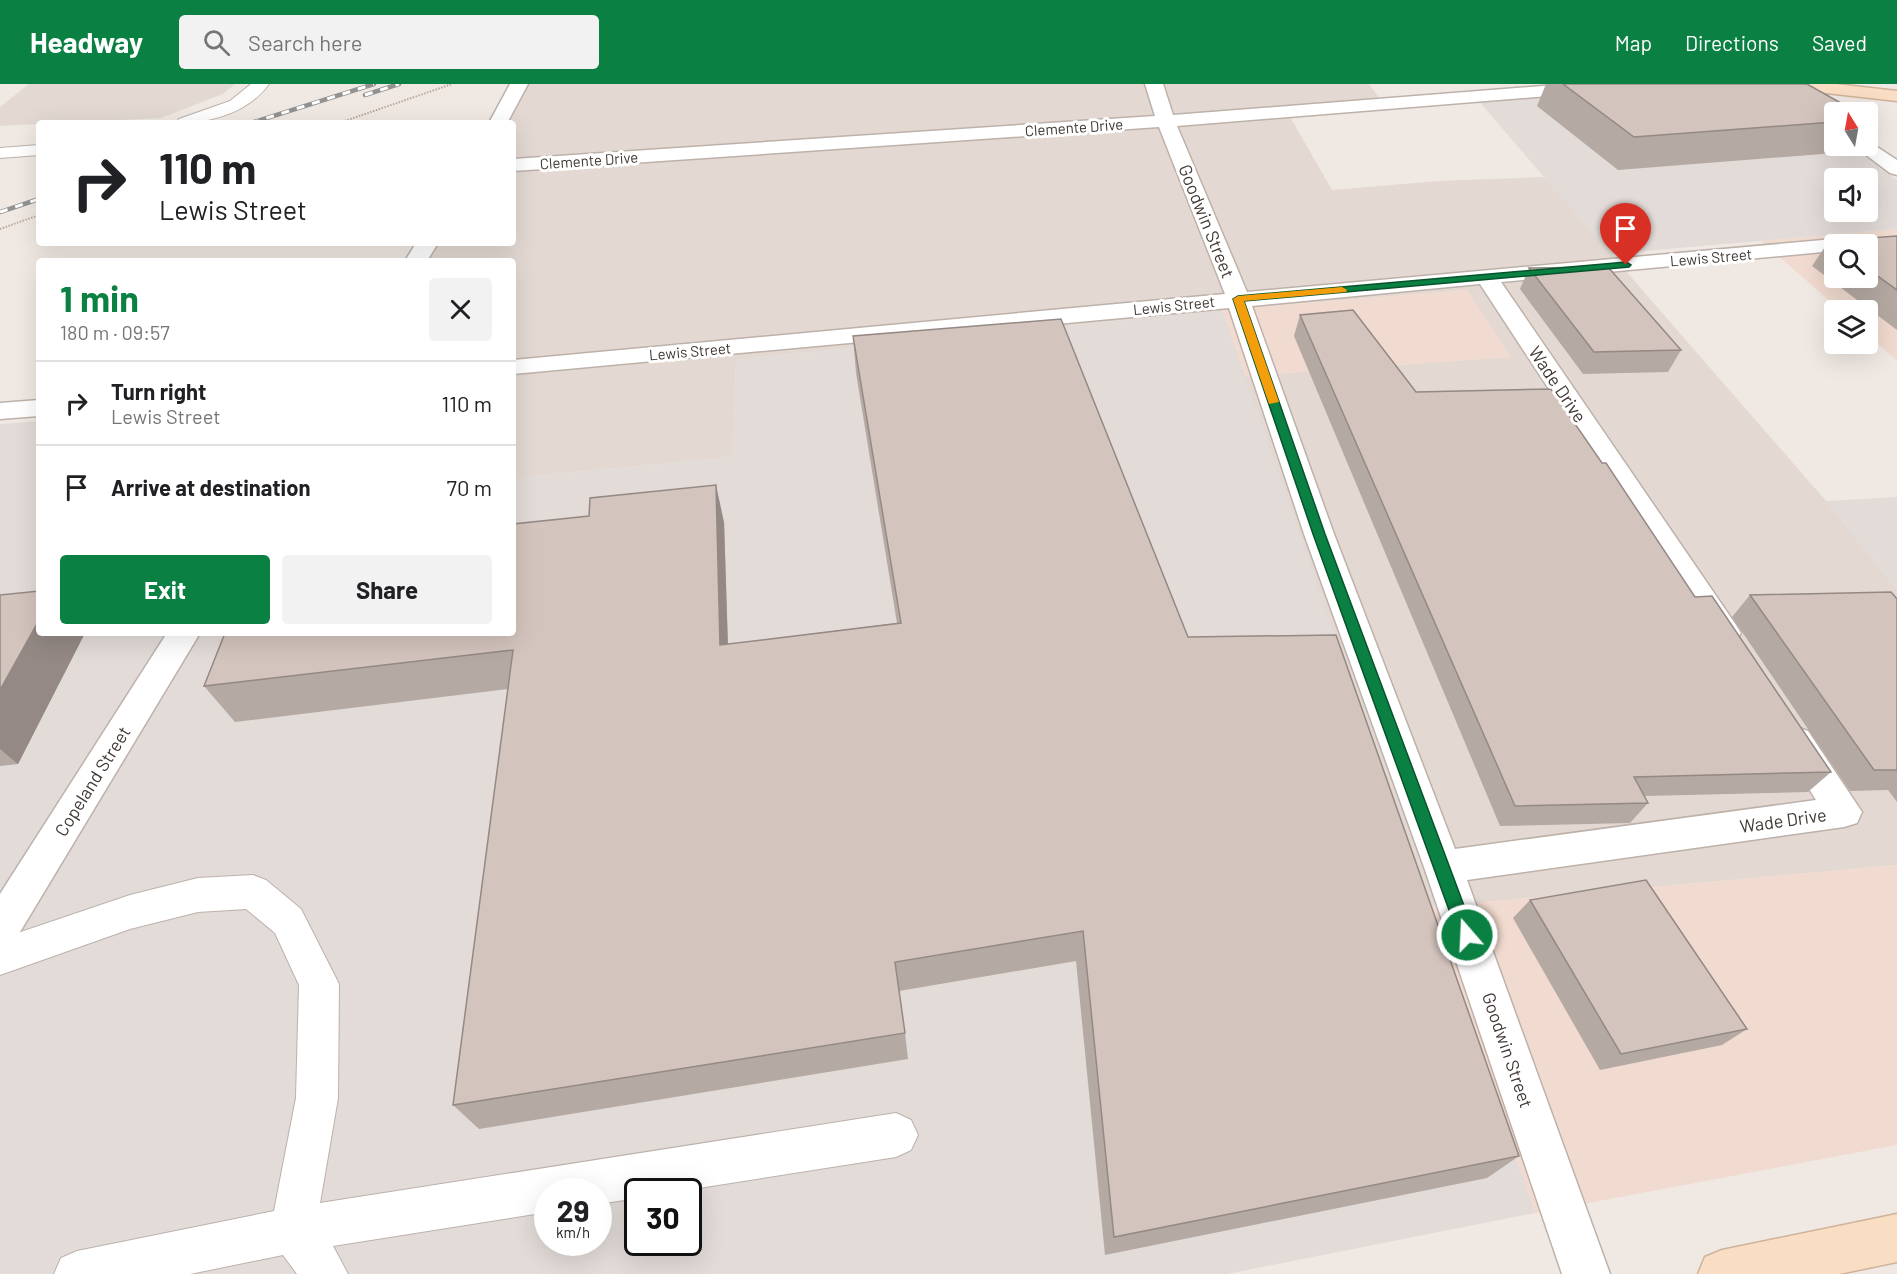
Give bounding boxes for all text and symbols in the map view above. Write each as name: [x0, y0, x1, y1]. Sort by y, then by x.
search box: [179, 15, 599, 69]
text: Headway: [30, 25, 143, 59]
icon: search: [200, 26, 233, 59]
text: Search here: [248, 29, 362, 55]
text: Map: [1615, 30, 1652, 55]
text: Directions: [1685, 30, 1779, 55]
text: Saved: [1812, 30, 1867, 55]
north arrow: [1824, 102, 1878, 156]
map controls: [1824, 102, 1878, 354]
street label: Clemente Drive: [1024, 115, 1124, 139]
text: 110 m: [159, 142, 256, 192]
icon: right: [60, 144, 138, 222]
street label: Clemente Drive: [539, 148, 639, 172]
street label: Goodwin Street: [1174, 161, 1240, 281]
button: sound: [1824, 168, 1878, 222]
text: Lewis Street: [159, 193, 307, 225]
pin: [1600, 203, 1651, 265]
icon: arrive: [1609, 212, 1642, 245]
button: search: [1824, 234, 1878, 288]
street label: Lewis Street: [1669, 244, 1753, 270]
text: 1 min: [60, 276, 139, 319]
button: close: [429, 278, 492, 341]
street label: Lewis Street: [1132, 292, 1216, 318]
button: layers: [1824, 300, 1878, 354]
text: 180 m · 09:57: [60, 320, 170, 344]
street label: Lewis Street: [648, 338, 732, 364]
street label: Wade Drive: [1524, 342, 1592, 426]
text: Turn right: [111, 378, 206, 404]
icon: right: [60, 387, 93, 420]
text: 110 m: [442, 390, 492, 416]
text: Lewis Street: [111, 404, 221, 428]
icon: arrive: [60, 471, 93, 504]
text: Arrive at destination: [111, 474, 310, 500]
text: 70 m: [447, 474, 492, 500]
button: Exit: [60, 555, 270, 624]
button: Share: [282, 555, 492, 624]
street label: Copeland Street: [49, 722, 135, 840]
street label: Wade Drive: [1738, 803, 1828, 837]
position arrow: [1435, 903, 1499, 967]
street label: Goodwin Street: [1478, 989, 1538, 1111]
speed limit sign: 30: [624, 1178, 702, 1256]
text: 29: [557, 1192, 589, 1228]
text: km/h: [556, 1223, 590, 1241]

